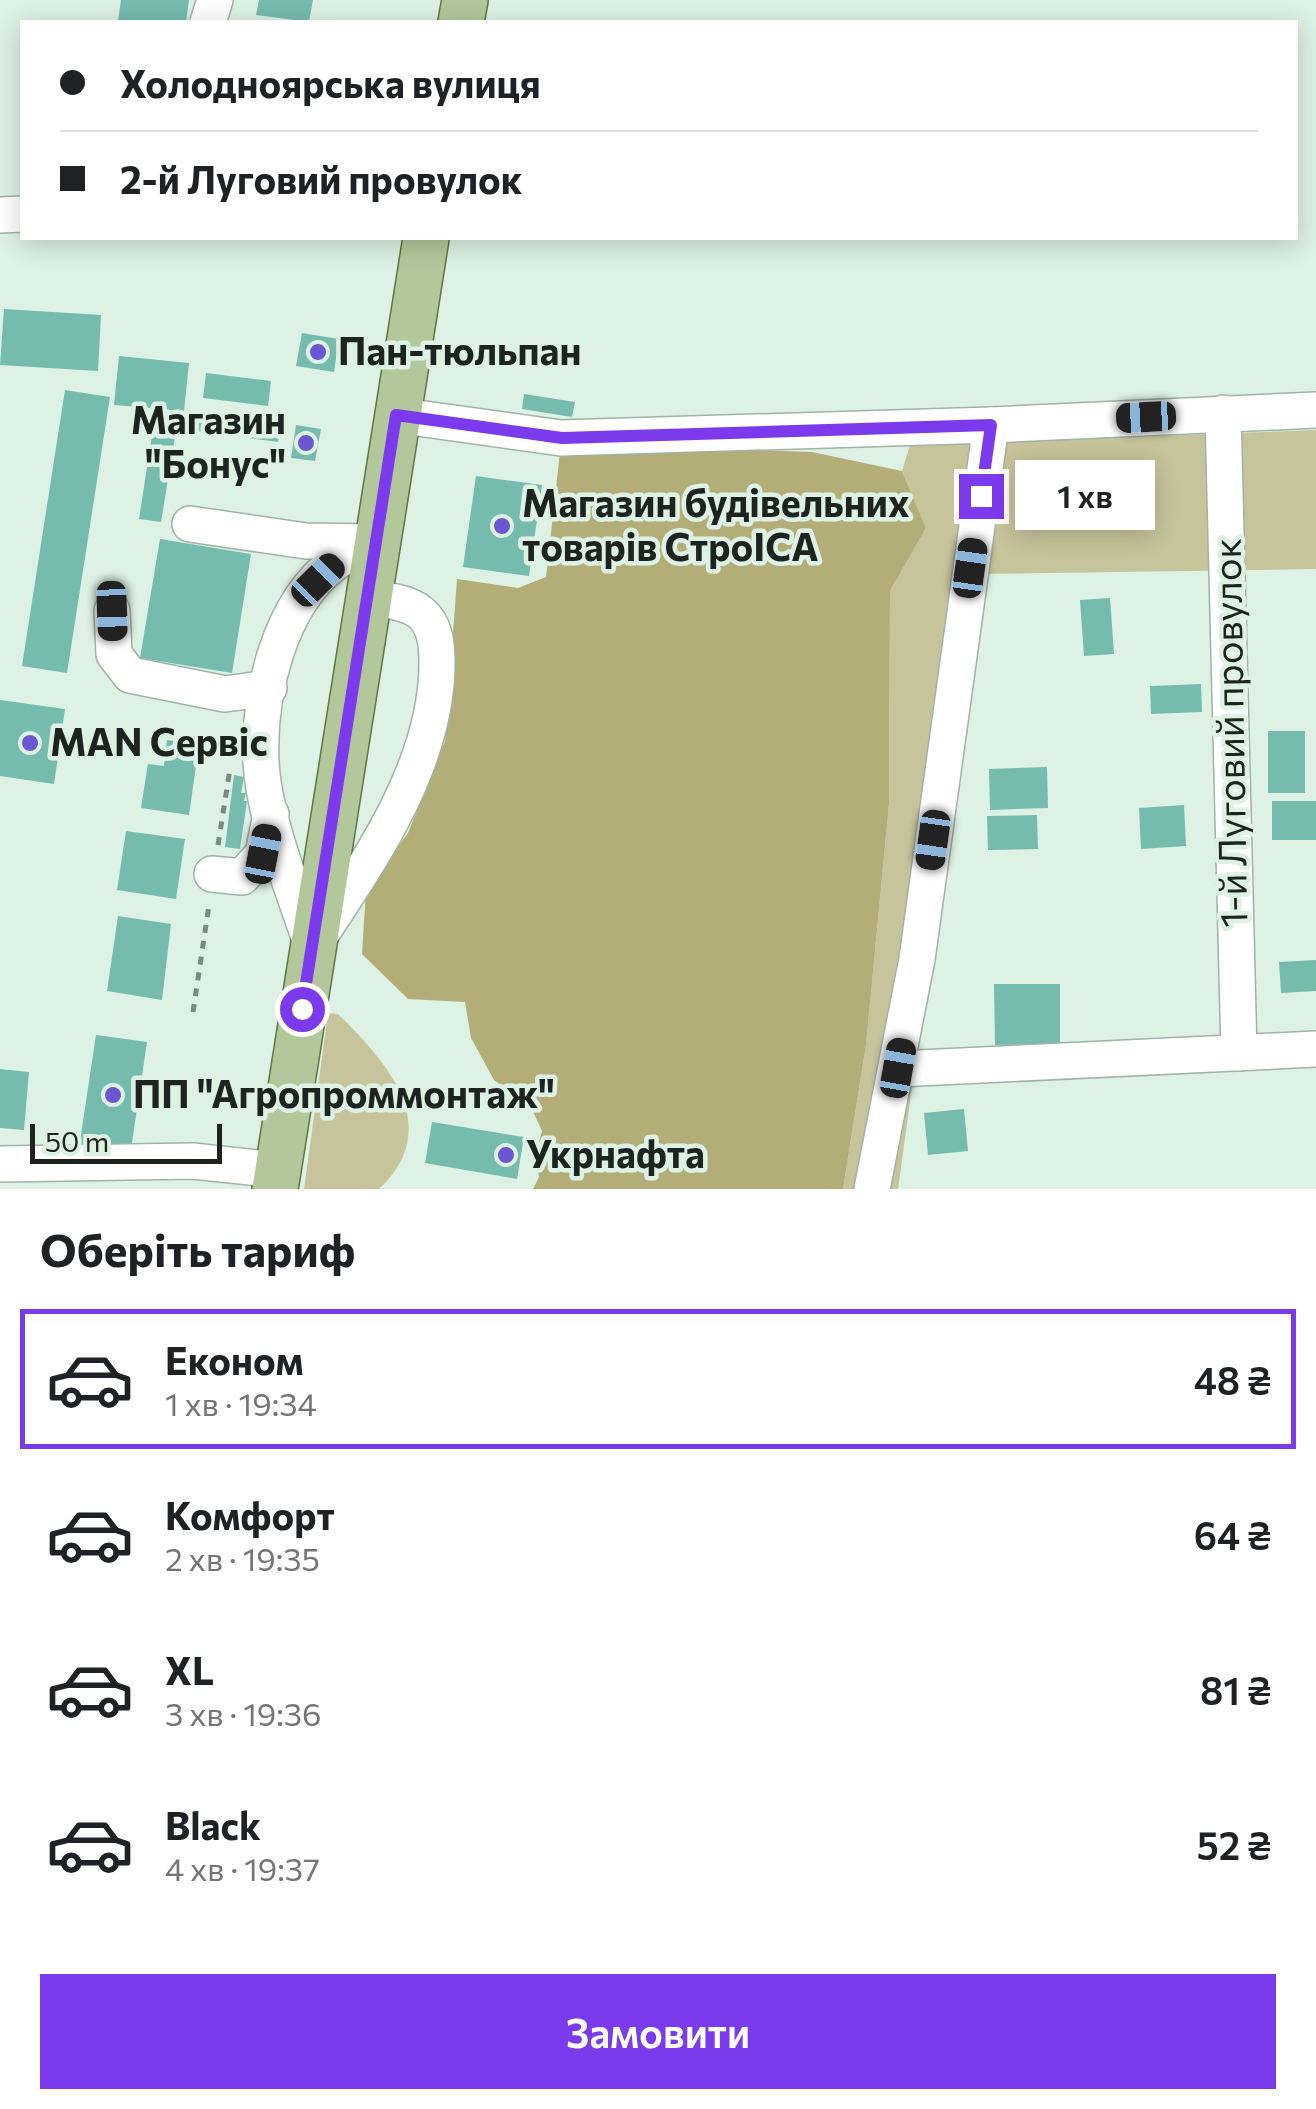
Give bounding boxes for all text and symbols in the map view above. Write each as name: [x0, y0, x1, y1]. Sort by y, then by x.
text: Холодноярська вулиця: [120, 59, 541, 106]
text: 2-й Луговий провулок: [120, 155, 522, 202]
place label: Пан-тюльпан: [338, 326, 581, 373]
marker: Пан-тюльпан: [307, 341, 329, 363]
place label: Магазин "Бонус": [131, 395, 286, 486]
car: [1115, 400, 1177, 434]
marker: Магазин "Бонус": [295, 432, 317, 454]
callout: 1 хв: [1016, 461, 1156, 531]
route end: [959, 474, 1004, 519]
text: 1 хв: [1057, 475, 1113, 515]
place label: Магазин будівельних товарів СтроІСА: [522, 478, 909, 569]
marker: Магазин будівельних товарів СтроІСА: [491, 515, 513, 537]
car: [951, 536, 989, 600]
street label: 1-й Луговий провулок: [1202, 538, 1255, 928]
car: [286, 548, 350, 612]
car: [96, 580, 128, 642]
place label: MAN Сервіс: [50, 717, 268, 764]
marker: MAN Сервіс: [19, 732, 41, 754]
car: [914, 808, 952, 872]
car: [243, 822, 283, 886]
route start: [280, 987, 325, 1032]
car: [878, 1036, 918, 1100]
place label: ПП "Агропроммонтаж": [133, 1069, 555, 1116]
marker: ПП "Агропроммонтаж": [102, 1084, 124, 1106]
scale bar: [30, 1119, 222, 1164]
text: 50 m: [45, 1124, 109, 1158]
place label: Укрнафта: [526, 1129, 705, 1176]
marker: Укрнафта: [495, 1144, 517, 1166]
text: Оберіть тариф: [40, 1221, 355, 1276]
icon: car: [45, 1334, 135, 1424]
text: Економ: [165, 1336, 304, 1383]
text: 48 ₴: [1194, 1356, 1271, 1403]
text: 1 хв · 19:34: [165, 1383, 317, 1423]
icon: car: [45, 1489, 135, 1579]
text: Комфорт: [165, 1491, 335, 1538]
text: 64 ₴: [1194, 1511, 1271, 1558]
text: 2 хв · 19:35: [165, 1538, 320, 1578]
icon: car: [45, 1644, 135, 1734]
text: XL: [165, 1646, 214, 1693]
text: 81 ₴: [1200, 1666, 1271, 1713]
text: 3 хв · 19:36: [165, 1693, 322, 1733]
icon: car: [45, 1799, 135, 1889]
text: Black: [165, 1801, 261, 1848]
text: 52 ₴: [1197, 1821, 1271, 1868]
text: 4 хв · 19:37: [165, 1848, 320, 1888]
button: Замовити: [40, 1974, 1276, 2089]

